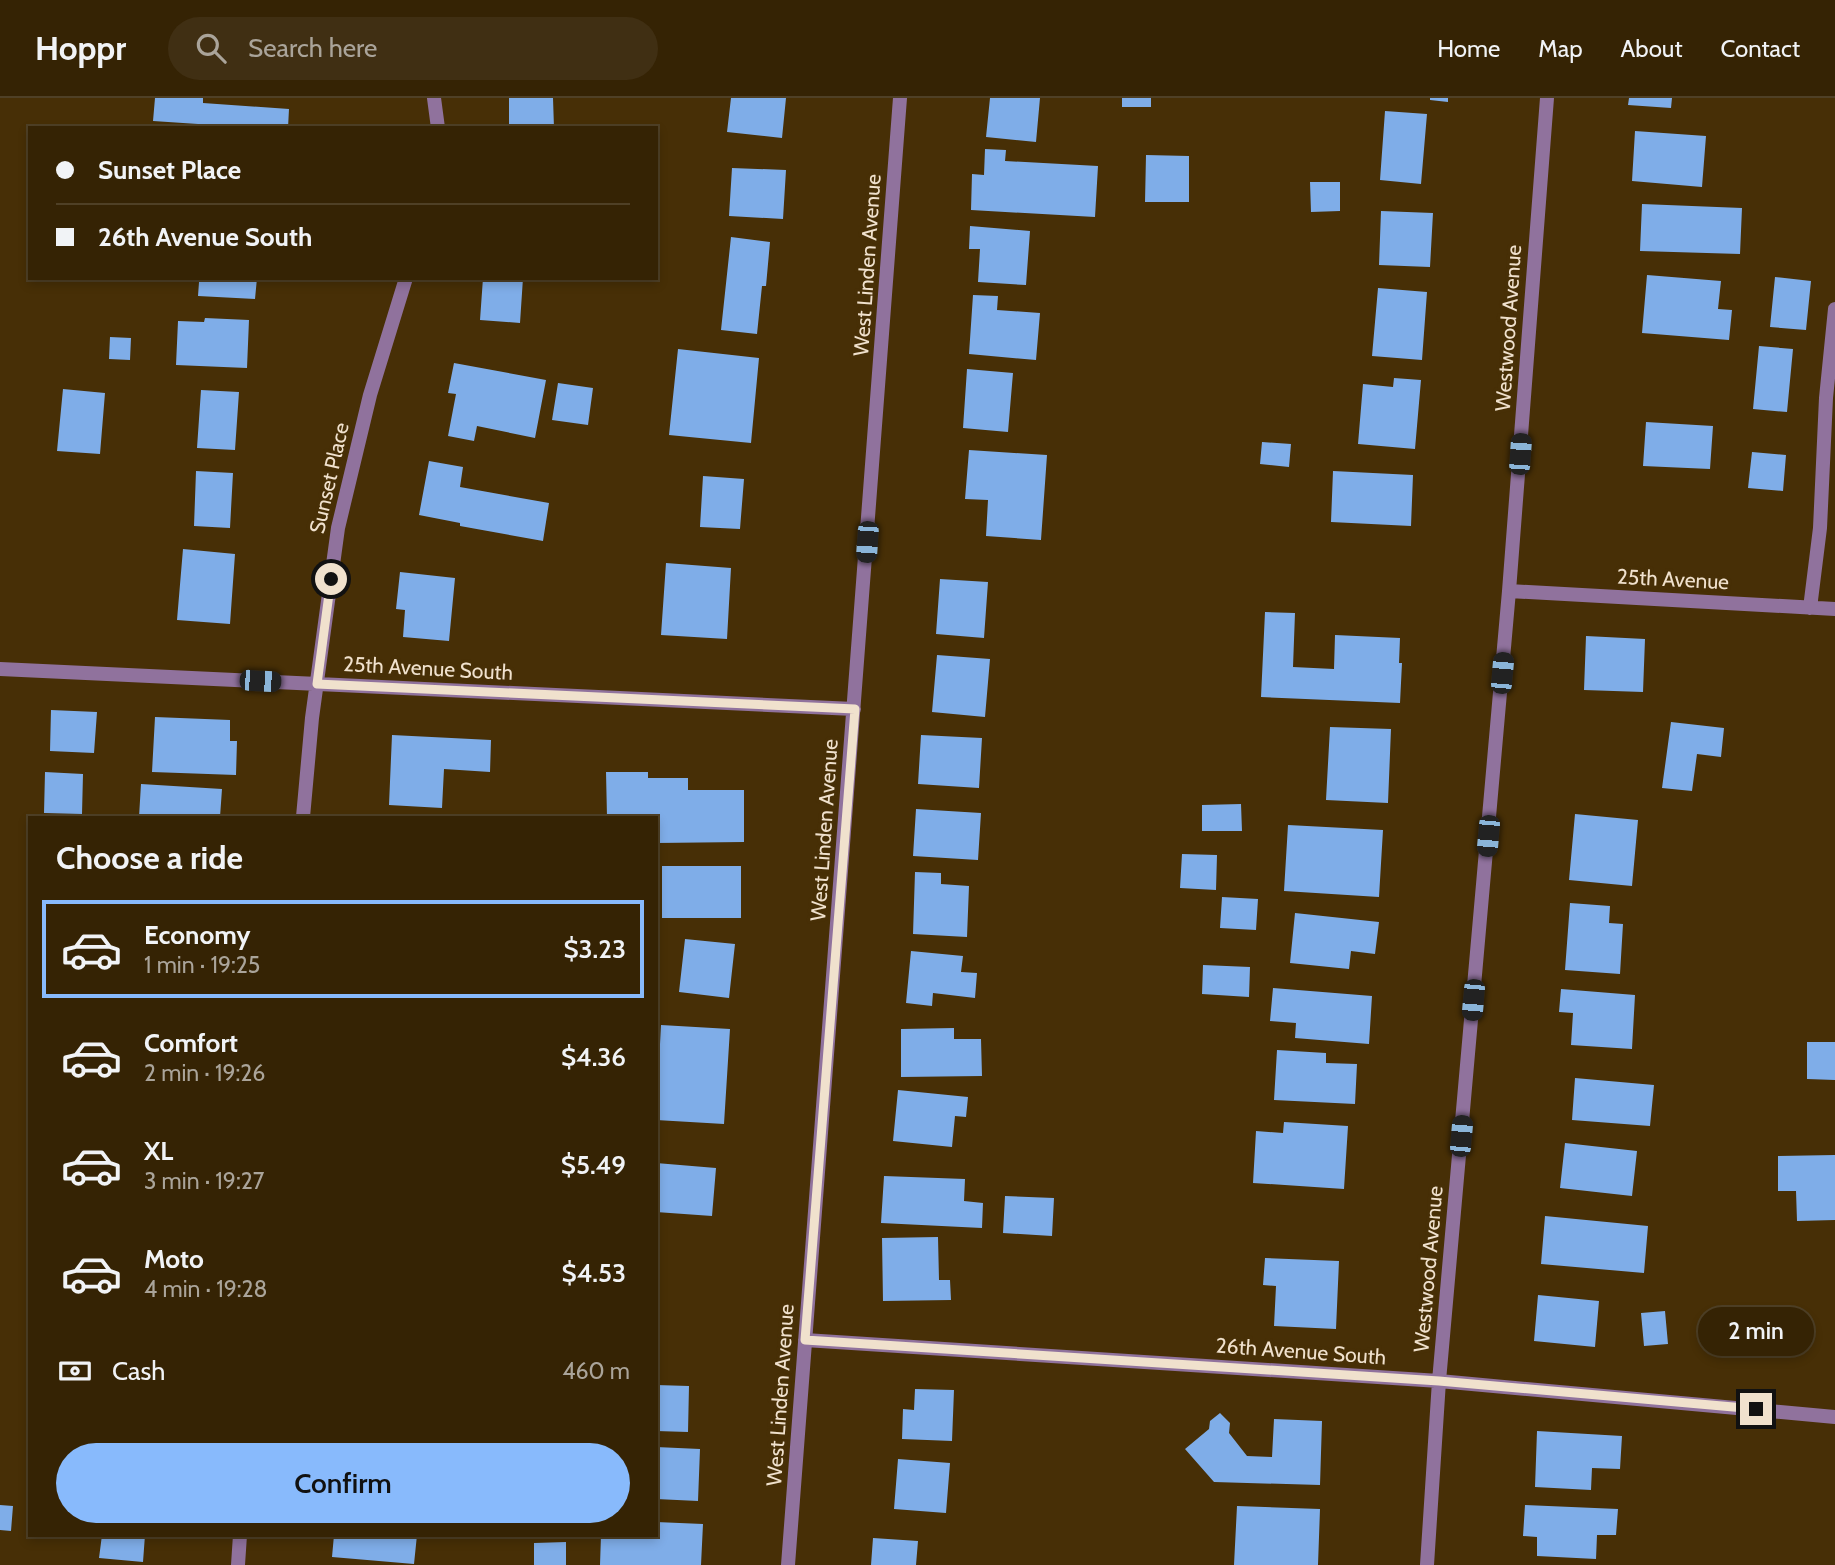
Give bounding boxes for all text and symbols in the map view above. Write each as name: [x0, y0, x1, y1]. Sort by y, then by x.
search box: [168, 17, 658, 80]
text: Hoppr: [35, 28, 126, 68]
icon: search: [192, 29, 230, 67]
text: Search here: [248, 32, 377, 64]
text: Home: [1437, 34, 1500, 63]
text: Map: [1538, 34, 1583, 63]
text: About: [1621, 34, 1683, 63]
text: Contact: [1721, 34, 1800, 63]
text: Sunset Place: [98, 154, 241, 186]
street label: West Linden Avenue: [848, 173, 886, 357]
text: 26th Avenue South: [98, 221, 312, 253]
street label: Westwood Avenue: [1490, 244, 1526, 412]
street label: Sunset Place: [304, 420, 354, 536]
car: [1509, 432, 1532, 476]
car: [856, 520, 879, 564]
route start: [315, 563, 347, 595]
street label: 25th Avenue: [1616, 564, 1730, 594]
street label: 25th Avenue South: [342, 651, 514, 685]
car: [1490, 651, 1515, 695]
car: [239, 669, 282, 693]
street label: West Linden Avenue: [805, 738, 843, 922]
car: [1476, 814, 1501, 858]
text: Choose a ride: [56, 838, 243, 877]
icon: car: [60, 918, 123, 981]
text: Economy: [144, 919, 250, 951]
text: $3.23: [563, 933, 626, 965]
text: 1 min · 19:25: [144, 951, 260, 979]
car: [1461, 978, 1486, 1022]
icon: car: [60, 1026, 123, 1089]
text: Comfort: [144, 1027, 238, 1059]
text: $4.36: [561, 1041, 626, 1073]
text: 2 min · 19:26: [144, 1059, 265, 1087]
car: [1449, 1114, 1474, 1158]
icon: car: [60, 1134, 123, 1197]
text: XL: [144, 1135, 173, 1167]
text: $5.49: [561, 1149, 626, 1181]
text: 3 min · 19:27: [144, 1167, 264, 1195]
street label: Westwood Avenue: [1408, 1185, 1448, 1353]
icon: car: [60, 1242, 123, 1305]
text: Moto: [144, 1243, 204, 1275]
text: $4.53: [562, 1257, 626, 1289]
text: 4 min · 19:28: [144, 1275, 268, 1303]
street label: West Linden Avenue: [761, 1303, 799, 1487]
callout: 2 min: [1698, 1308, 1814, 1356]
text: 2 min: [1728, 1317, 1784, 1345]
street label: 26th Avenue South: [1215, 1333, 1387, 1369]
icon: cash: [56, 1352, 94, 1390]
text: Cash: [112, 1355, 165, 1387]
text: 460 m: [562, 1357, 630, 1385]
route end: [1740, 1393, 1772, 1425]
button: Confirm: [56, 1443, 630, 1523]

